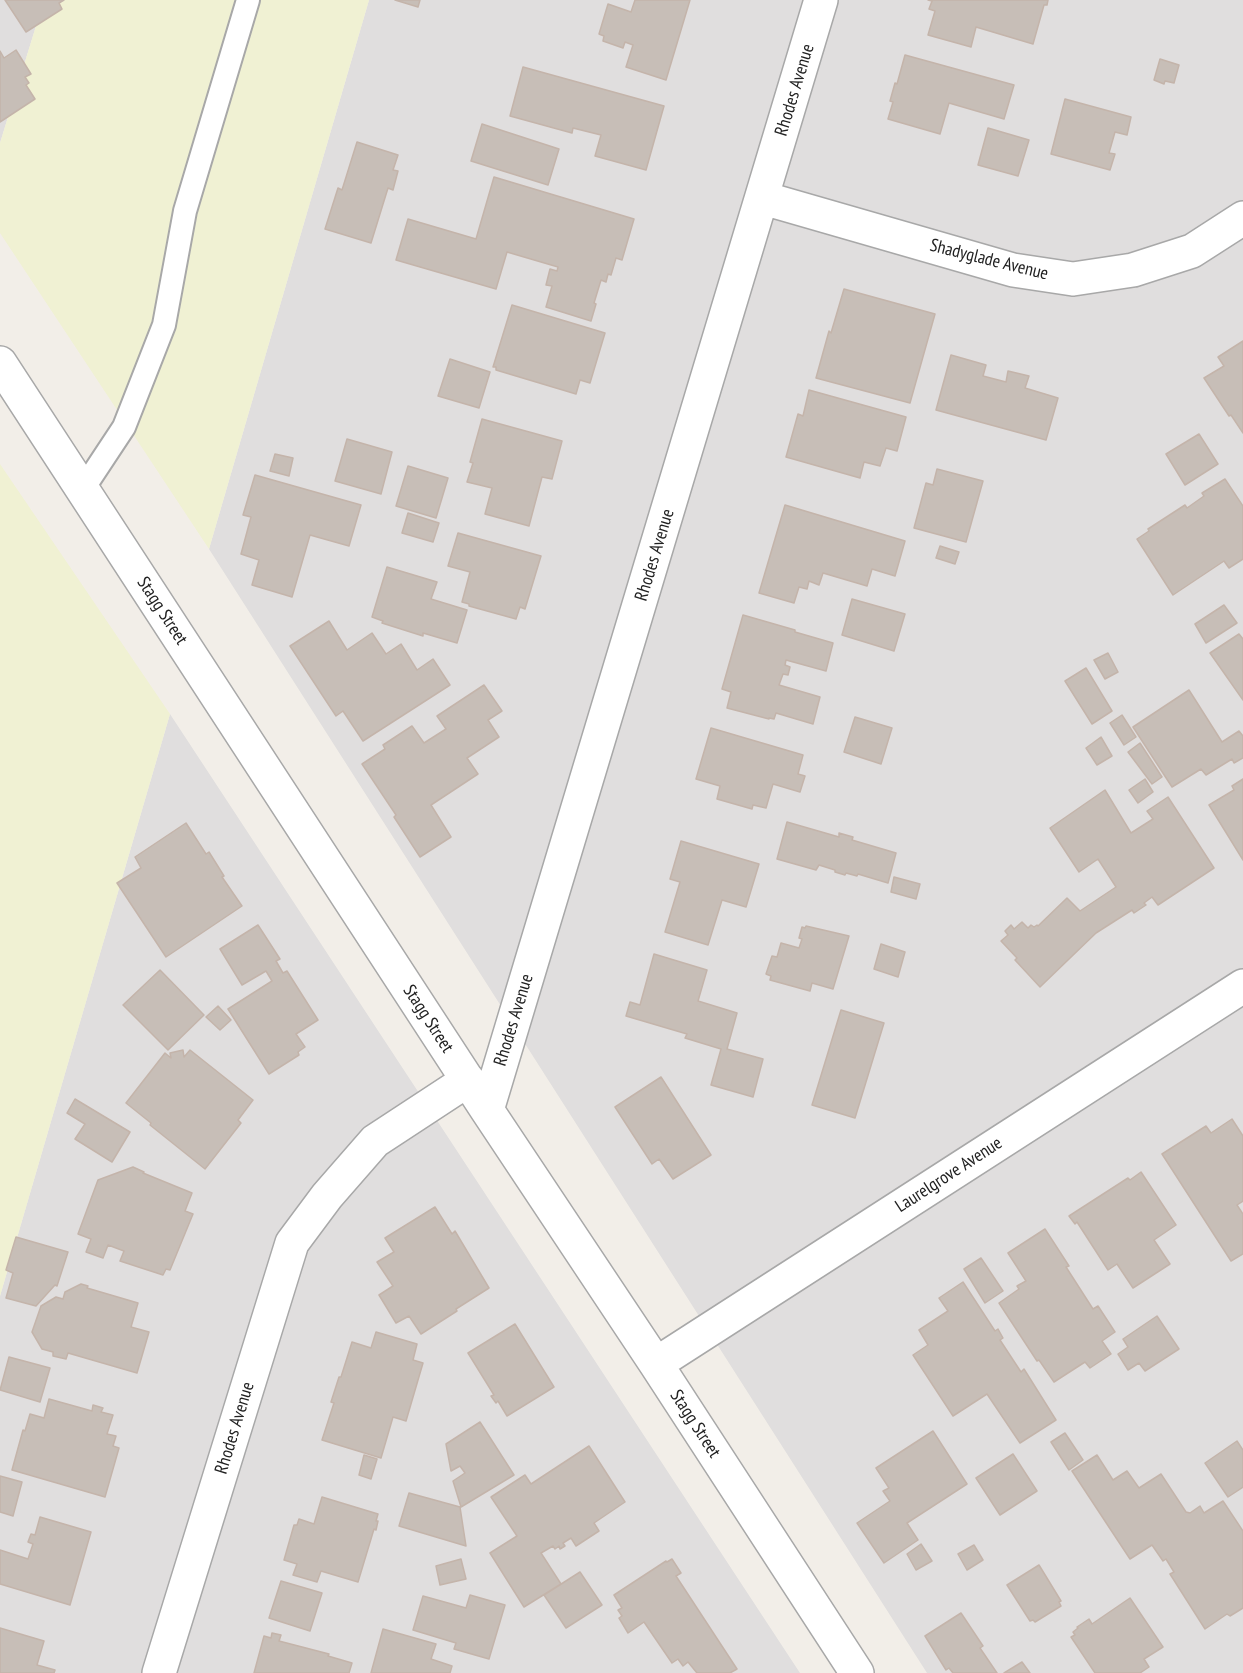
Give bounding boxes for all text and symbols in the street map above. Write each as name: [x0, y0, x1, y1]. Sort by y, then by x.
street label: Rhodes Avenue: [771, 41, 819, 139]
street label: Shadyglade Avenue: [928, 235, 1050, 285]
street label: Rhodes Avenue: [631, 506, 679, 604]
street label: Stagg Street: [132, 573, 192, 649]
street label: Rhodes Avenue: [490, 971, 538, 1069]
street label: Stagg Street: [398, 981, 458, 1057]
street label: Laurelgrove Avenue: [892, 1132, 1006, 1218]
street label: Rhodes Avenue: [211, 1379, 259, 1477]
street label: Stagg Street: [665, 1386, 725, 1462]

